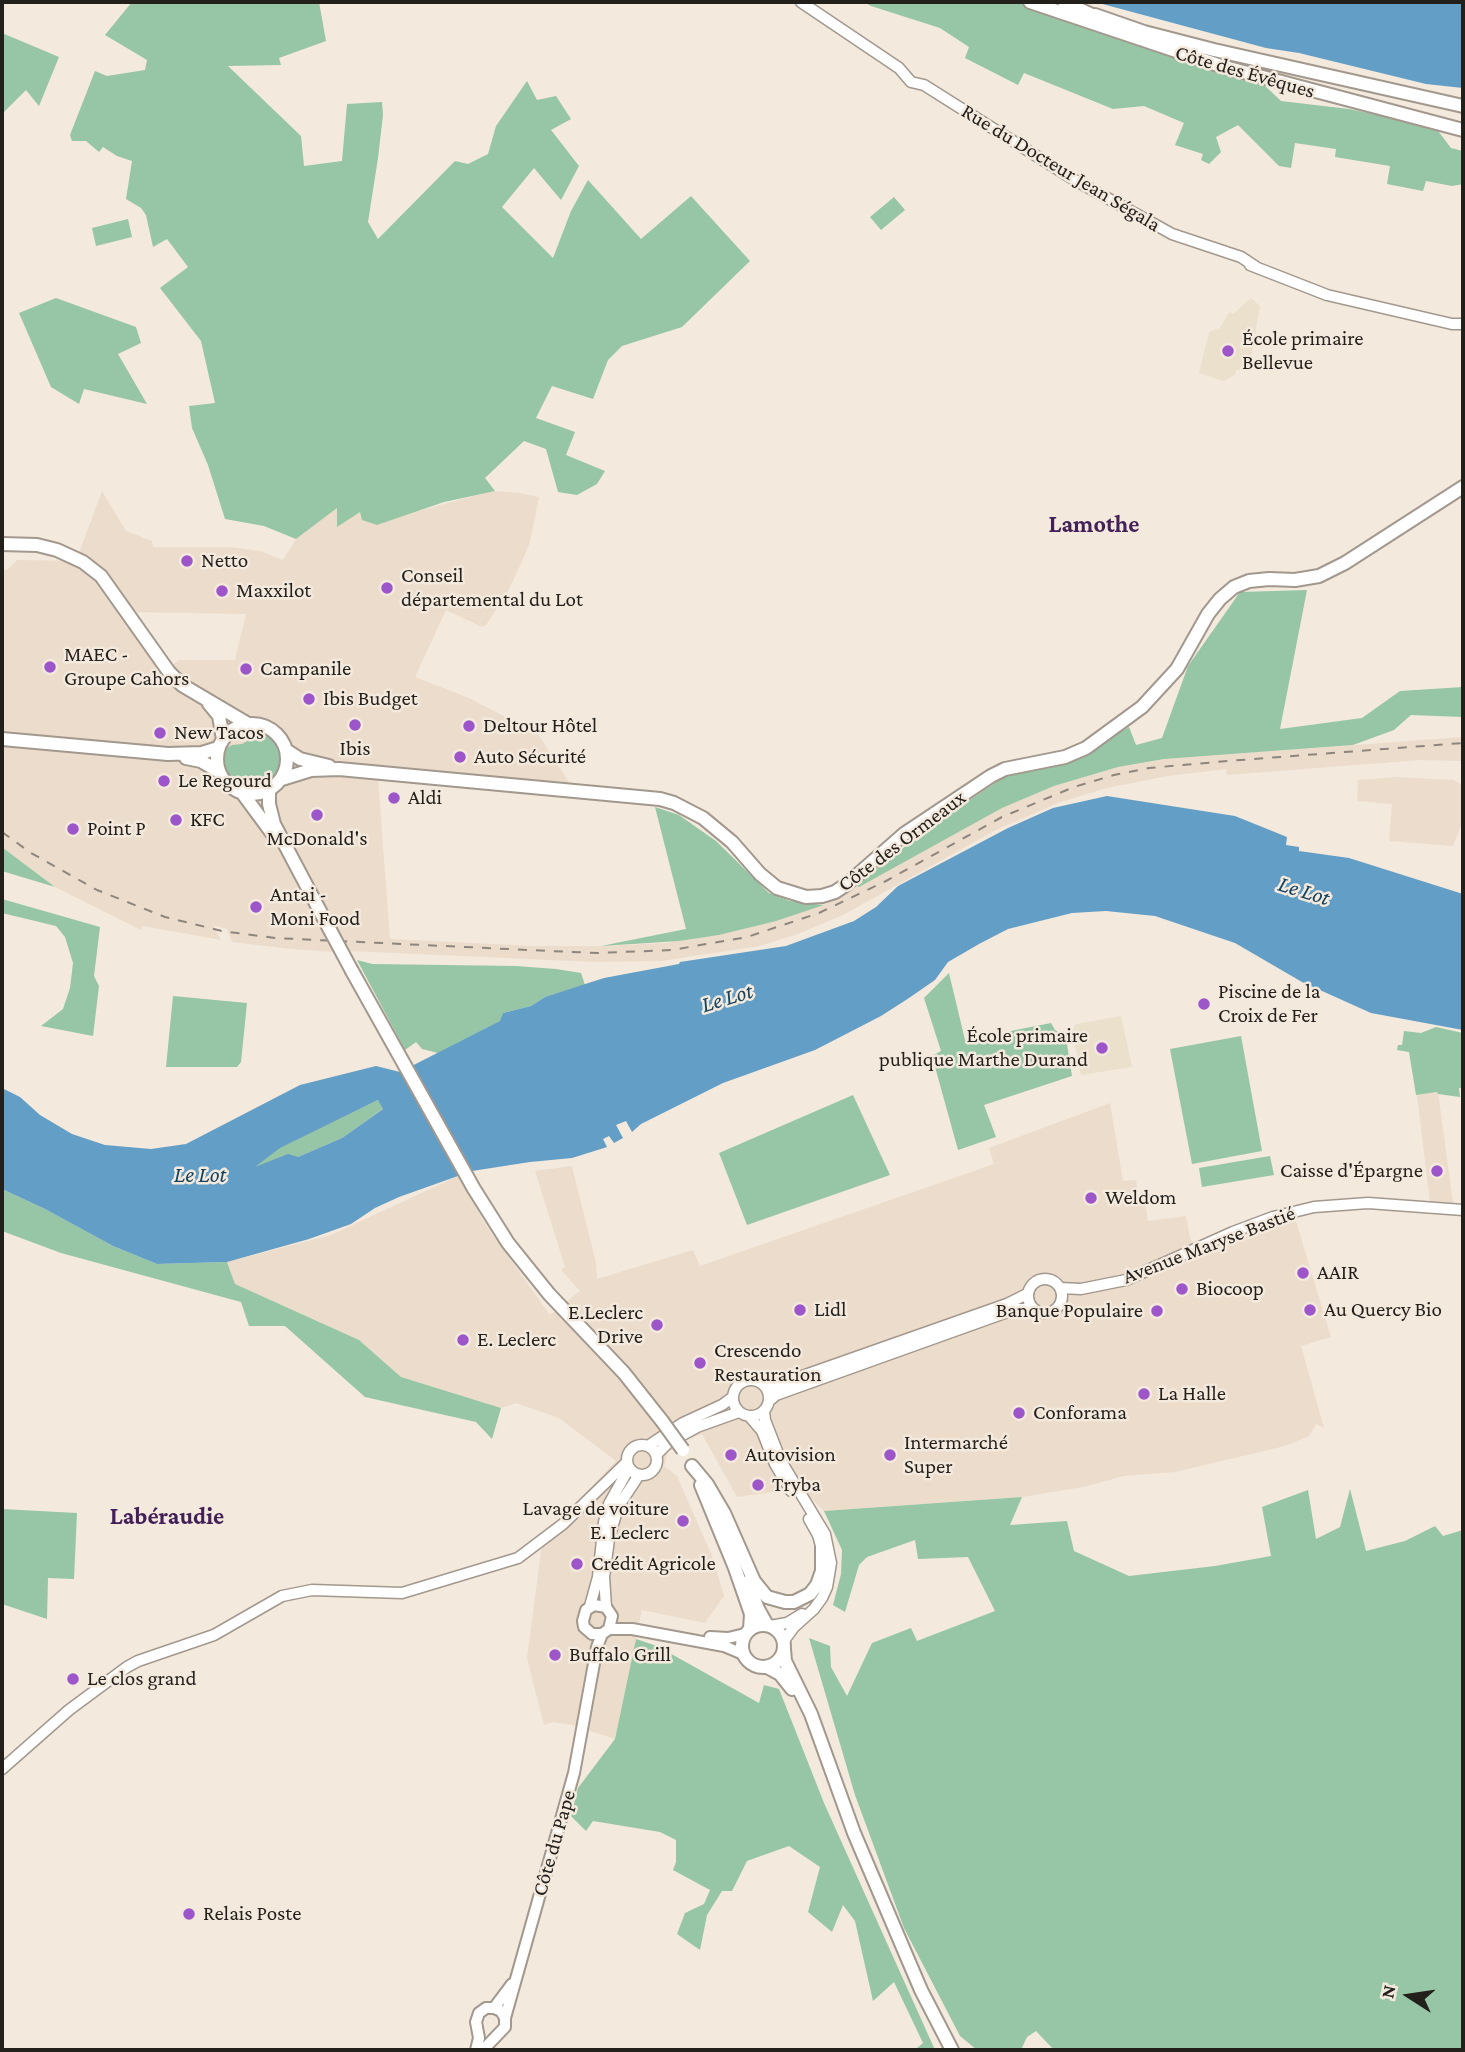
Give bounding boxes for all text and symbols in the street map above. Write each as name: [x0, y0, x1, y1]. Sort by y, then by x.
street label: Côte des Évêques: [1172, 40, 1318, 104]
street label: Rue du Docteur Jean Ségala: [957, 98, 1165, 238]
place label: École primaire Bellevue: [1242, 326, 1363, 376]
marker: École primaire Bellevue: [1220, 343, 1236, 359]
district label: Lamothe: [1048, 511, 1140, 539]
place label: Netto: [201, 548, 248, 574]
marker: Netto: [179, 553, 195, 569]
place label: Conseil départemental du Lot: [401, 563, 583, 613]
place label: Maxxilot: [236, 578, 311, 604]
marker: Conseil départemental du Lot: [379, 580, 395, 596]
marker: Maxxilot: [214, 583, 230, 599]
place label: MAEC - Groupe Cahors: [64, 642, 189, 692]
place label: Campanile: [260, 656, 351, 682]
marker: MAEC - Groupe Cahors: [42, 659, 58, 675]
marker: Campanile: [238, 661, 254, 677]
place label: Ibis Budget: [323, 686, 418, 712]
marker: Ibis Budget: [301, 691, 317, 707]
place label: Deltour Hôtel: [483, 713, 597, 739]
marker: Ibis: [347, 717, 363, 733]
marker: Deltour Hôtel: [461, 718, 477, 734]
place label: New Tacos: [174, 720, 264, 746]
marker: New Tacos: [152, 725, 168, 741]
place label: Ibis: [340, 736, 370, 762]
place label: Auto Sécurité: [474, 744, 586, 770]
marker: Auto Sécurité: [452, 749, 468, 765]
place label: Le Regourd: [178, 768, 272, 794]
marker: Le Regourd: [156, 773, 172, 789]
place label: Aldi: [408, 785, 442, 811]
street label: Côte des Ormeaux: [833, 785, 971, 897]
marker: Aldi: [386, 790, 402, 806]
place label: KFC: [190, 807, 225, 833]
marker: McDonald's: [309, 807, 325, 823]
marker: KFC: [168, 812, 184, 828]
place label: Point P: [87, 816, 146, 842]
marker: Point P: [65, 821, 81, 837]
place label: McDonald's: [266, 826, 368, 852]
water label: Le Lot: [1275, 870, 1333, 912]
place label: Antai - Moni Food: [270, 882, 360, 932]
marker: Antai - Moni Food: [248, 899, 264, 915]
water label: Le Lot: [698, 977, 756, 1019]
place label: Piscine de la Croix de Fer: [1218, 979, 1320, 1029]
marker: Piscine de la Croix de Fer: [1196, 996, 1212, 1012]
place label: École primaire publique Marthe Durand: [879, 1023, 1088, 1073]
marker: École primaire publique Marthe Durand: [1094, 1040, 1110, 1056]
place label: Caisse d'Épargne: [1280, 1158, 1423, 1184]
water label: Le Lot: [174, 1161, 226, 1189]
marker: Caisse d'Épargne: [1429, 1163, 1445, 1179]
place label: Weldom: [1105, 1185, 1176, 1211]
marker: Weldom: [1083, 1190, 1099, 1206]
street label: Avenue Maryse Bastié: [1119, 1201, 1299, 1289]
place label: AAIR: [1317, 1260, 1359, 1286]
marker: AAIR: [1295, 1265, 1311, 1281]
place label: Biocoop: [1196, 1276, 1264, 1302]
marker: Biocoop: [1174, 1281, 1190, 1297]
place label: Lidl: [814, 1297, 847, 1323]
place label: Au Quercy Bio: [1324, 1297, 1442, 1323]
place label: Banque Populaire: [996, 1298, 1143, 1324]
place label: E.Leclerc Drive: [568, 1300, 643, 1350]
marker: Lidl: [792, 1302, 808, 1318]
marker: Au Quercy Bio: [1302, 1302, 1318, 1318]
marker: Banque Populaire: [1149, 1303, 1165, 1319]
marker: E.Leclerc Drive: [649, 1317, 665, 1333]
place label: E. Leclerc: [477, 1327, 556, 1353]
marker: E. Leclerc: [455, 1332, 471, 1348]
place label: Crescendo Restauration: [714, 1338, 821, 1388]
marker: Crescendo Restauration: [692, 1355, 708, 1371]
place label: La Halle: [1158, 1381, 1226, 1407]
marker: La Halle: [1136, 1386, 1152, 1402]
place label: Conforama: [1033, 1400, 1127, 1426]
marker: Conforama: [1011, 1405, 1027, 1421]
place label: Intermarché Super: [904, 1430, 1008, 1480]
place label: Autovision: [745, 1442, 836, 1468]
marker: Autovision: [723, 1447, 739, 1463]
marker: Intermarché Super: [882, 1447, 898, 1463]
place label: Tryba: [772, 1472, 821, 1498]
marker: Tryba: [750, 1477, 766, 1493]
place label: Lavage de voiture E. Leclerc: [522, 1496, 669, 1546]
district label: Labéraudie: [110, 1503, 224, 1531]
marker: Lavage de voiture E. Leclerc: [675, 1513, 691, 1529]
place label: Crédit Agricole: [591, 1551, 716, 1577]
marker: Crédit Agricole: [569, 1556, 585, 1572]
place label: Buffalo Grill: [569, 1642, 671, 1668]
marker: Buffalo Grill: [547, 1647, 563, 1663]
place label: Le clos grand: [87, 1666, 197, 1692]
marker: Le clos grand: [65, 1671, 81, 1687]
street label: Côte du Pape: [527, 1787, 581, 1899]
place label: Relais Poste: [203, 1901, 301, 1927]
marker: Relais Poste: [181, 1906, 197, 1922]
north arrow: [1374, 1961, 1444, 2031]
text: N: [1376, 1983, 1400, 2000]

